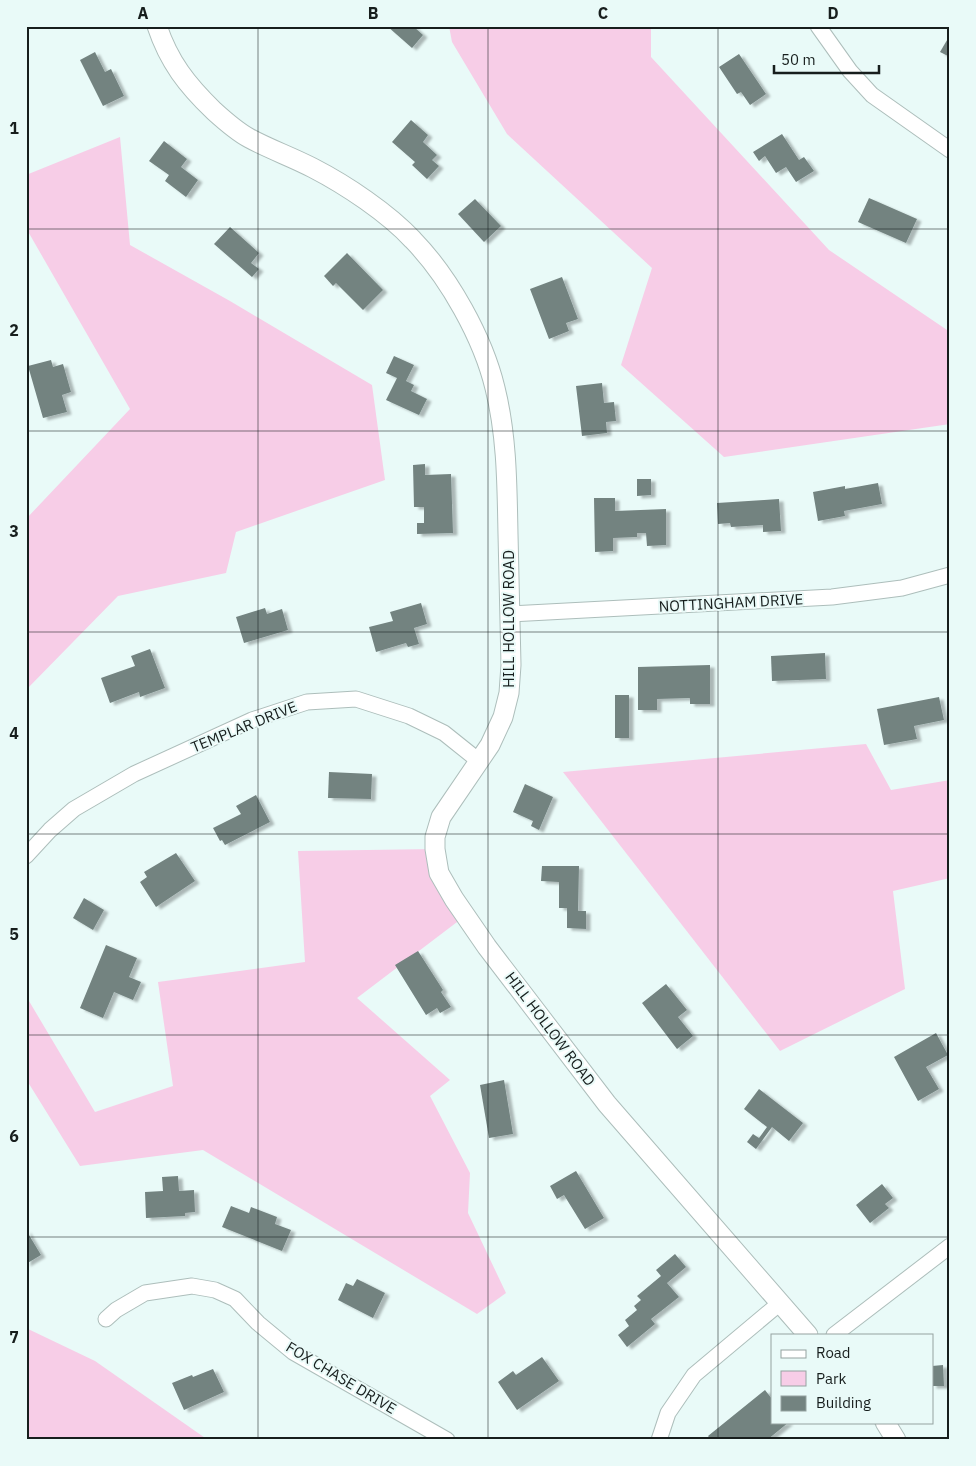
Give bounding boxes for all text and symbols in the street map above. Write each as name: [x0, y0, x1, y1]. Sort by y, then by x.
text: A: [138, 3, 149, 23]
text: B: [368, 3, 379, 23]
text: C: [598, 3, 608, 23]
text: D: [827, 3, 839, 23]
scale bar: [774, 42, 878, 74]
text: 50 m: [781, 50, 816, 69]
text: 1: [9, 118, 19, 138]
text: 2: [9, 320, 19, 340]
text: 3: [9, 521, 19, 541]
street label: HILL HOLLOW ROAD: [499, 550, 518, 688]
street label: NOTTINGHAM DRIVE: [658, 589, 804, 616]
street label: TEMPLAR DRIVE: [188, 697, 300, 756]
text: 4: [9, 723, 19, 743]
text: 5: [9, 924, 19, 944]
street label: HILL HOLLOW ROAD: [501, 968, 600, 1090]
text: 6: [9, 1126, 19, 1146]
text: 7: [9, 1327, 19, 1347]
legend: [771, 1334, 934, 1424]
street label: FOX CHASE DRIVE: [283, 1337, 400, 1418]
text: Road: [816, 1343, 851, 1362]
text: Park: [816, 1369, 846, 1388]
text: Building: [816, 1393, 871, 1412]

